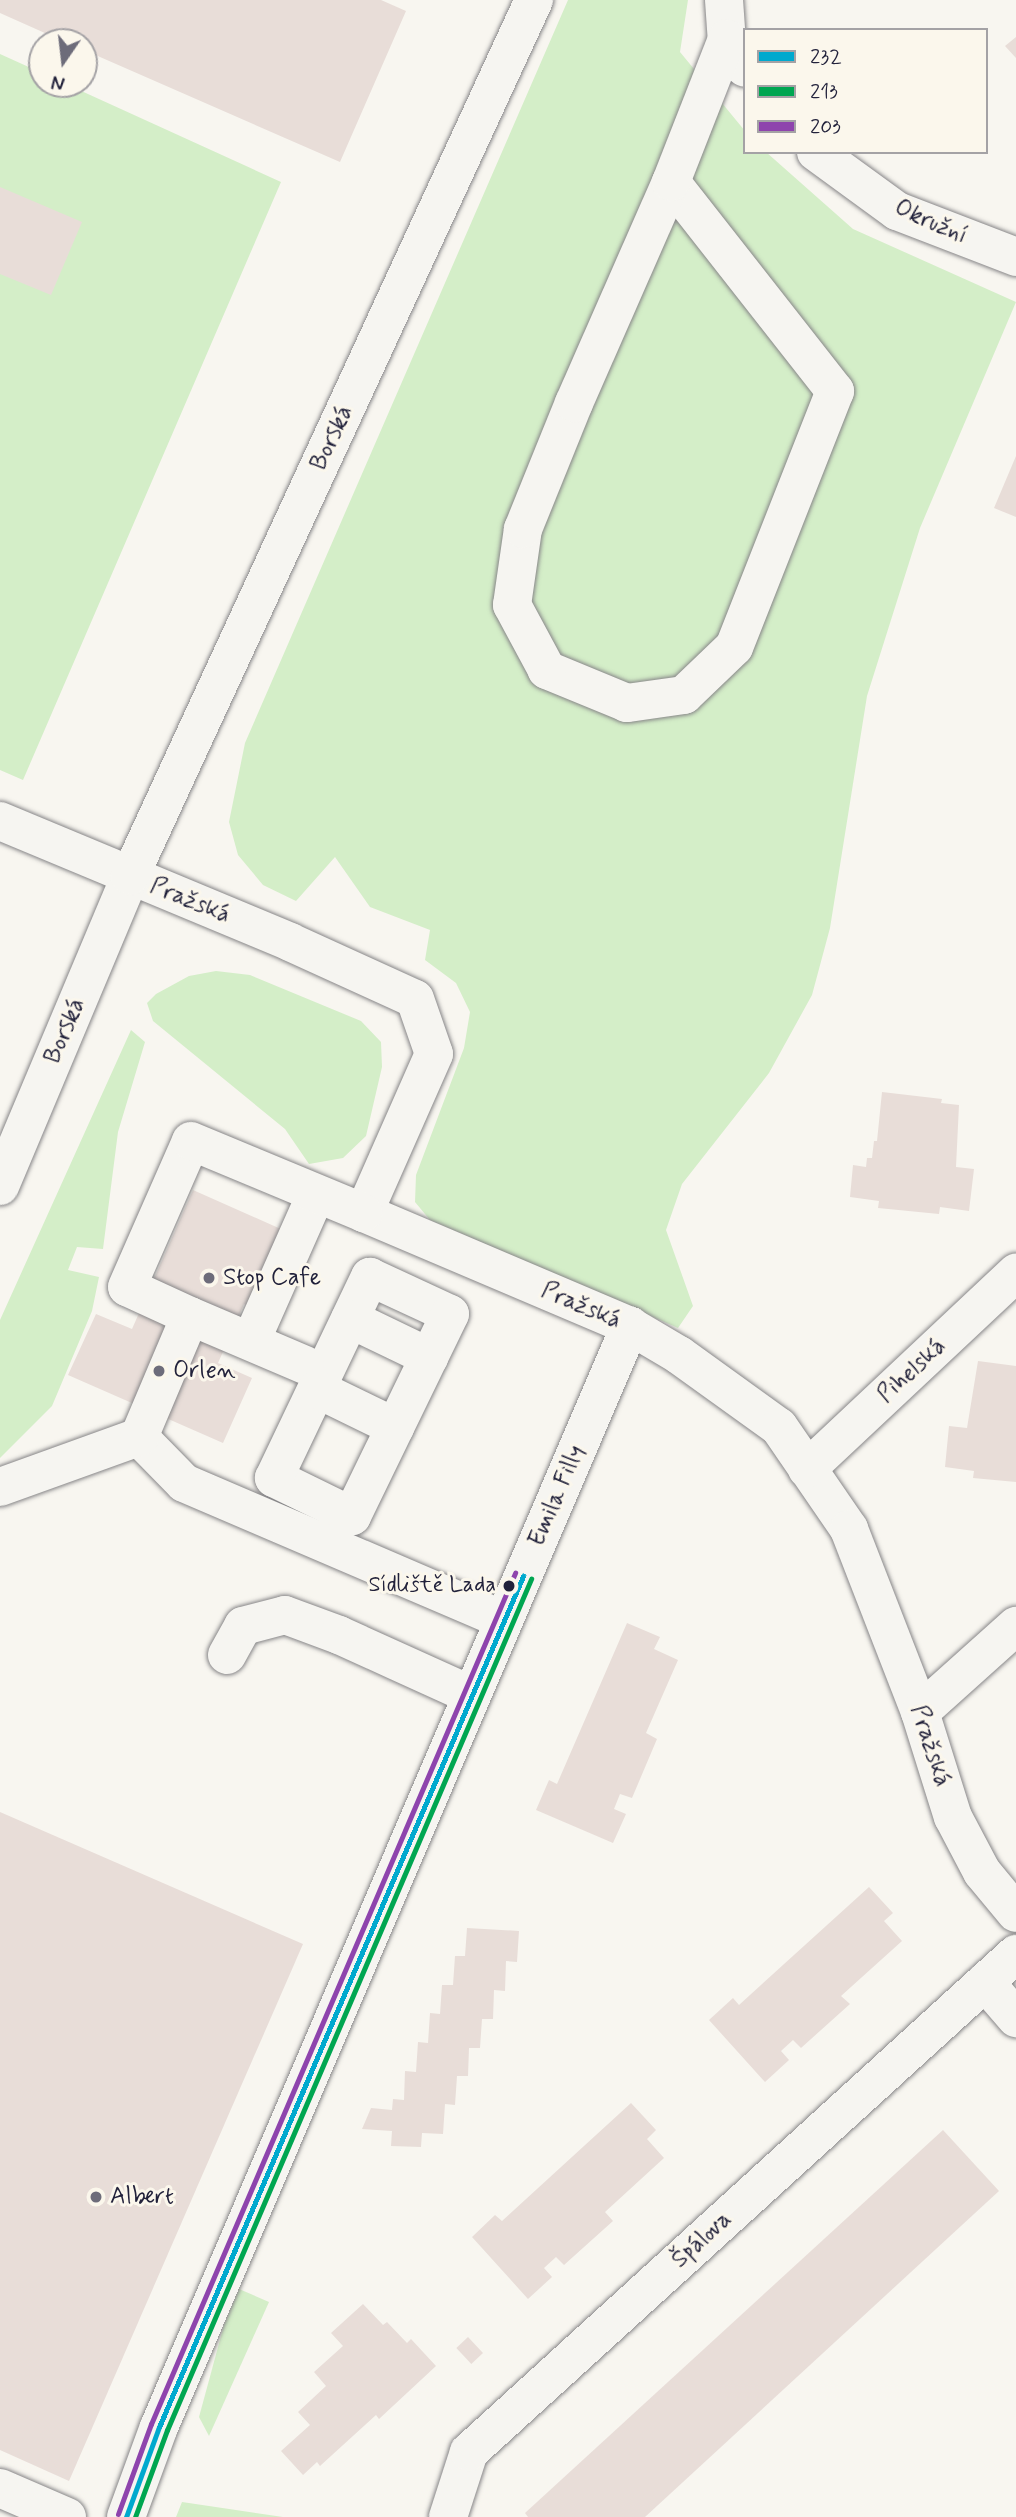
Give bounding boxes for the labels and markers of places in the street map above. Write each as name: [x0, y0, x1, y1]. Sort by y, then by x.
place label: Stop Cafe: [223, 1264, 322, 1292]
marker: Stop Cafe: [201, 1270, 217, 1286]
place label: Orlen: [173, 1357, 236, 1385]
marker: Orlen: [151, 1363, 167, 1379]
place label: Sídliště Lada: [369, 1573, 496, 1599]
marker: Sídliště Lada: [502, 1579, 516, 1593]
place label: Albert: [110, 2183, 174, 2211]
marker: Albert: [88, 2189, 104, 2205]

